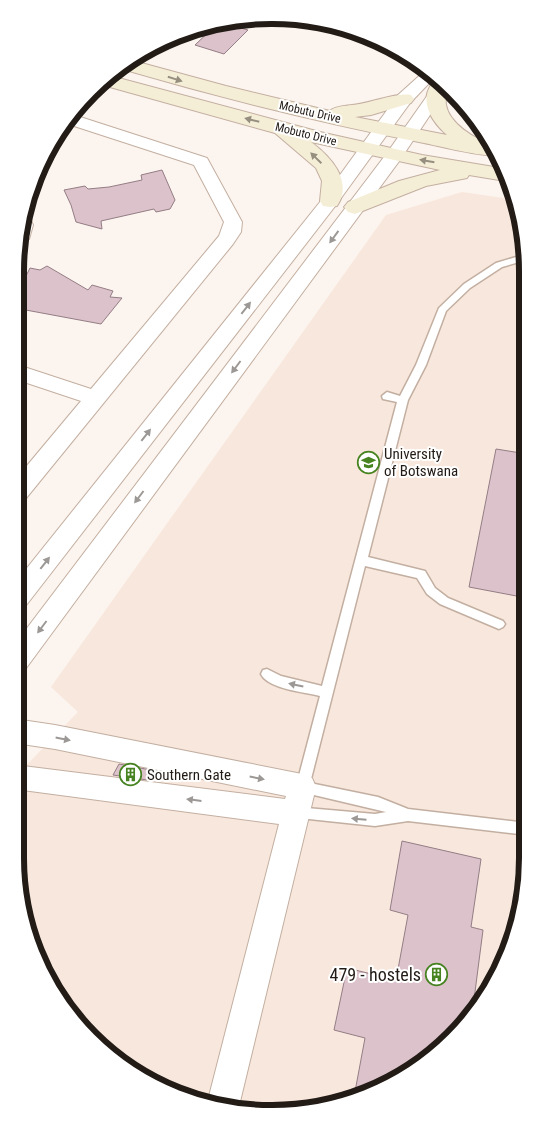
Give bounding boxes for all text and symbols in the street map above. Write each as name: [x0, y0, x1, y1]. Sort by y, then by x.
one-way arrow: [167, 75, 182, 83]
street label: Mobutu Drive: [278, 98, 343, 126]
one-way arrow: [244, 116, 259, 124]
street label: Mobuto Drive: [274, 120, 339, 148]
one-way arrow: [311, 152, 323, 164]
one-way arrow: [419, 157, 435, 165]
one-way arrow: [329, 230, 339, 244]
one-way arrow: [241, 302, 252, 315]
one-way arrow: [231, 360, 242, 373]
one-way arrow: [140, 429, 151, 442]
place label: University of Botswana: [384, 445, 458, 480]
school or university icon: University of Botswana: [356, 451, 380, 475]
one-way arrow: [133, 490, 144, 503]
one-way arrow: [40, 557, 51, 570]
one-way arrow: [36, 620, 47, 633]
one-way arrow: [288, 681, 304, 689]
one-way arrow: [56, 735, 71, 743]
building icon: Southern Gate: [119, 763, 143, 787]
place label: Southern Gate: [147, 766, 231, 784]
one-way arrow: [249, 774, 264, 782]
one-way arrow: [186, 796, 202, 804]
one-way arrow: [351, 815, 367, 823]
building icon: 479 - hostels: [425, 962, 449, 986]
place label: 479 - hostels: [330, 964, 421, 985]

